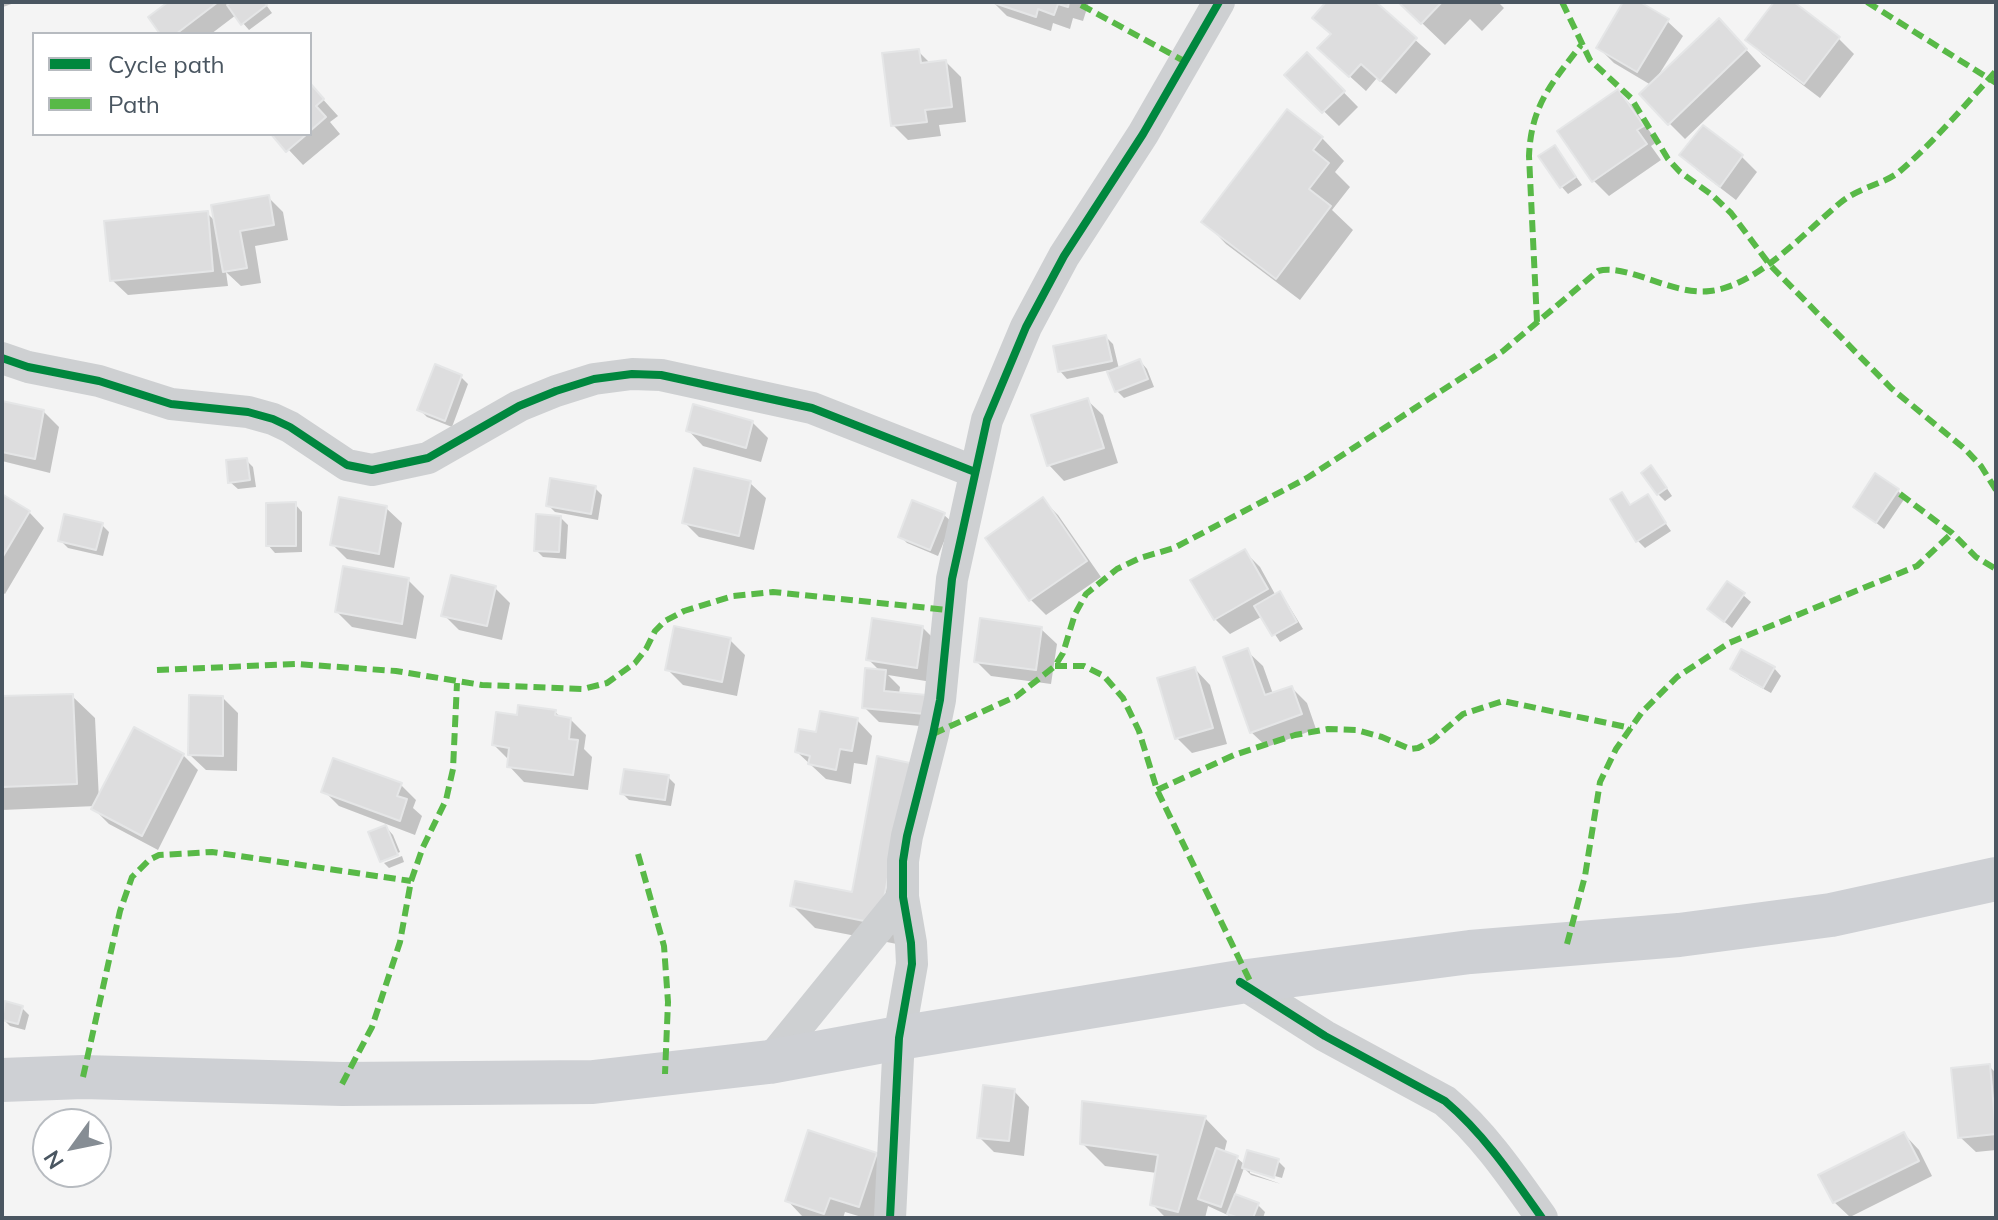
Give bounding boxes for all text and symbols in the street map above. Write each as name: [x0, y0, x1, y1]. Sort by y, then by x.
legend: [32, 32, 312, 136]
text: Cycle path: [108, 49, 225, 79]
text: Path: [108, 89, 160, 119]
north arrow: [32, 1108, 112, 1188]
text: N: [37, 1145, 70, 1175]

